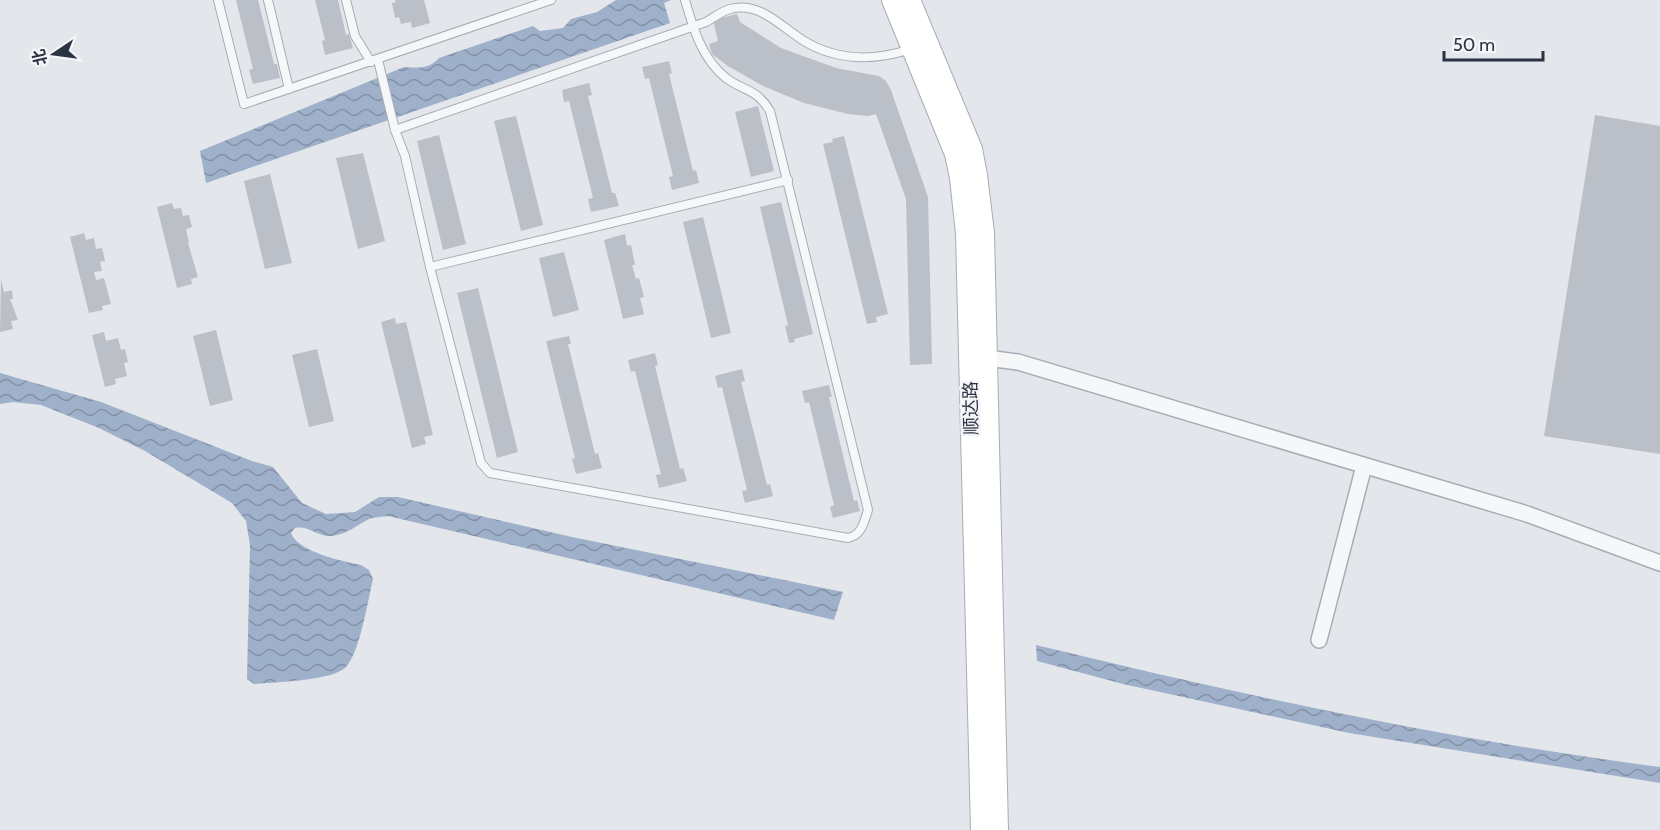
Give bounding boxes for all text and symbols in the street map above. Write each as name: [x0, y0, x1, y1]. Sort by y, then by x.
north arrow: [24, 24, 84, 84]
scale bar: [1444, 24, 1543, 62]
text: 50 m: [1453, 34, 1495, 56]
text: 北: [29, 47, 51, 67]
street label: 顺达路: [960, 381, 982, 435]

